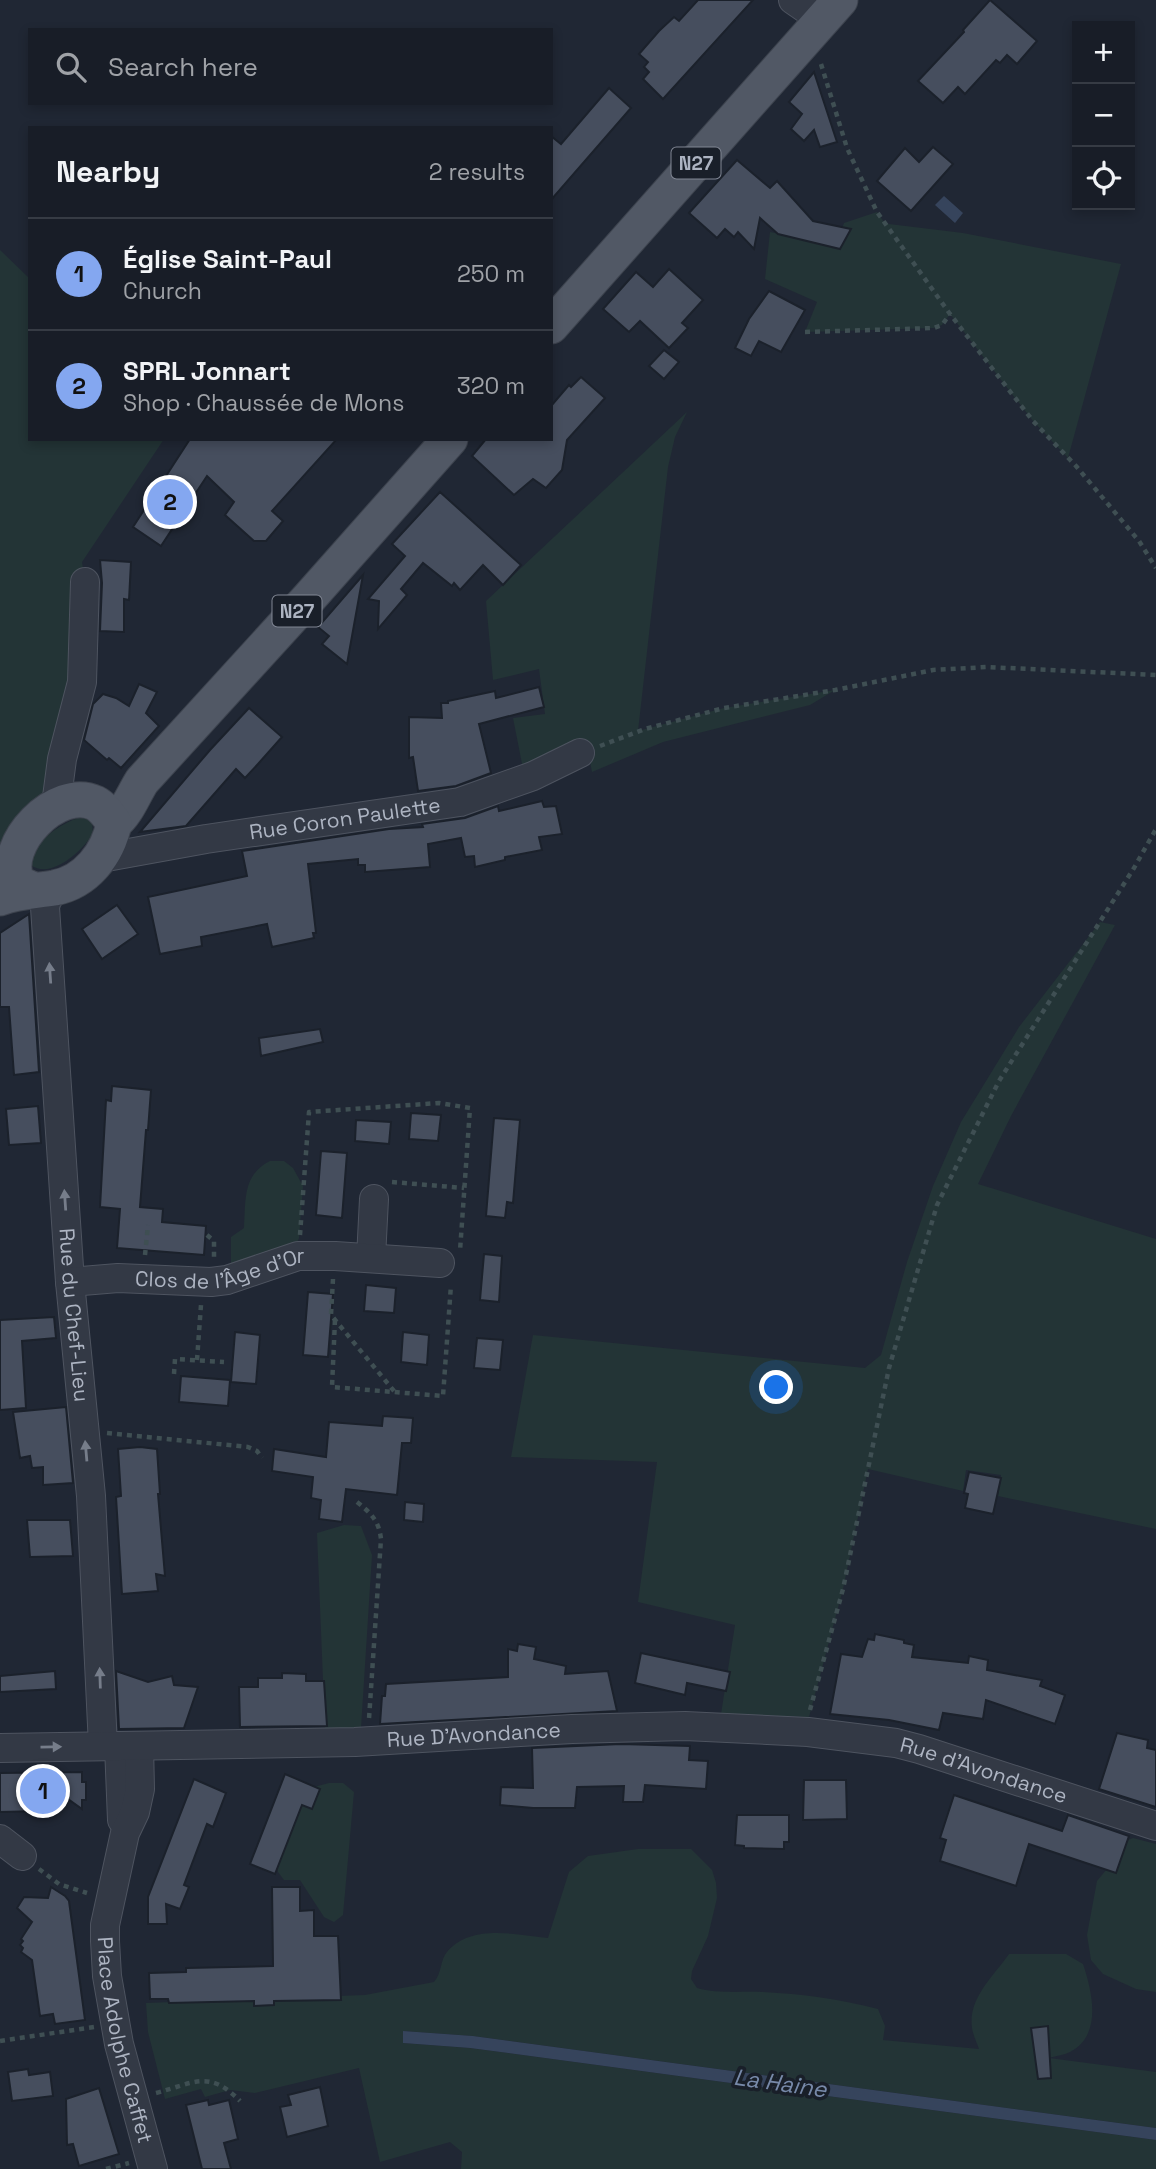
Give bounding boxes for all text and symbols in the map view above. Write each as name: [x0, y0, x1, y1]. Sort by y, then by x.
map controls: [1072, 21, 1135, 210]
button: +: [1072, 21, 1135, 84]
search box: [28, 28, 553, 105]
icon: search: [52, 48, 90, 86]
text: Search here: [108, 50, 258, 84]
button: −: [1072, 84, 1135, 147]
button: locate: [1072, 147, 1135, 210]
road number: N27: [672, 148, 720, 178]
text: Nearby: [56, 152, 160, 191]
text: 2 results: [429, 157, 525, 187]
text: Église Saint-Paul: [123, 242, 332, 276]
text: 1: [74, 259, 84, 289]
text: 250 m: [457, 259, 525, 289]
text: Church: [123, 276, 202, 306]
text: SPRL Jonnart: [123, 354, 291, 388]
text: 2: [72, 371, 86, 401]
text: 320 m: [457, 371, 525, 401]
text: Shop · Chaussée de Mons: [123, 388, 404, 418]
pin: 2: [147, 476, 193, 528]
road number: N27: [272, 596, 322, 626]
street label: Rue Coron Paulette: [247, 791, 442, 846]
one-way arrow: [44, 962, 55, 984]
one-way arrow: [59, 1189, 70, 1211]
street label: Rue du Chef-Lieu: [53, 1227, 96, 1403]
street label: Clos de l'Âge d'Or: [135, 1242, 304, 1295]
your location: [759, 1370, 793, 1404]
one-way arrow: [80, 1440, 91, 1462]
one-way arrow: [94, 1667, 105, 1689]
street label: Rue D'Avondance: [386, 1716, 561, 1753]
street label: Rue d'Avondance: [897, 1731, 1071, 1809]
one-way arrow: [41, 1741, 63, 1753]
pin: 1: [20, 1765, 66, 1817]
street label: Place Adolphe Caffet: [92, 1936, 159, 2146]
water label: La Haine: [732, 2062, 830, 2105]

